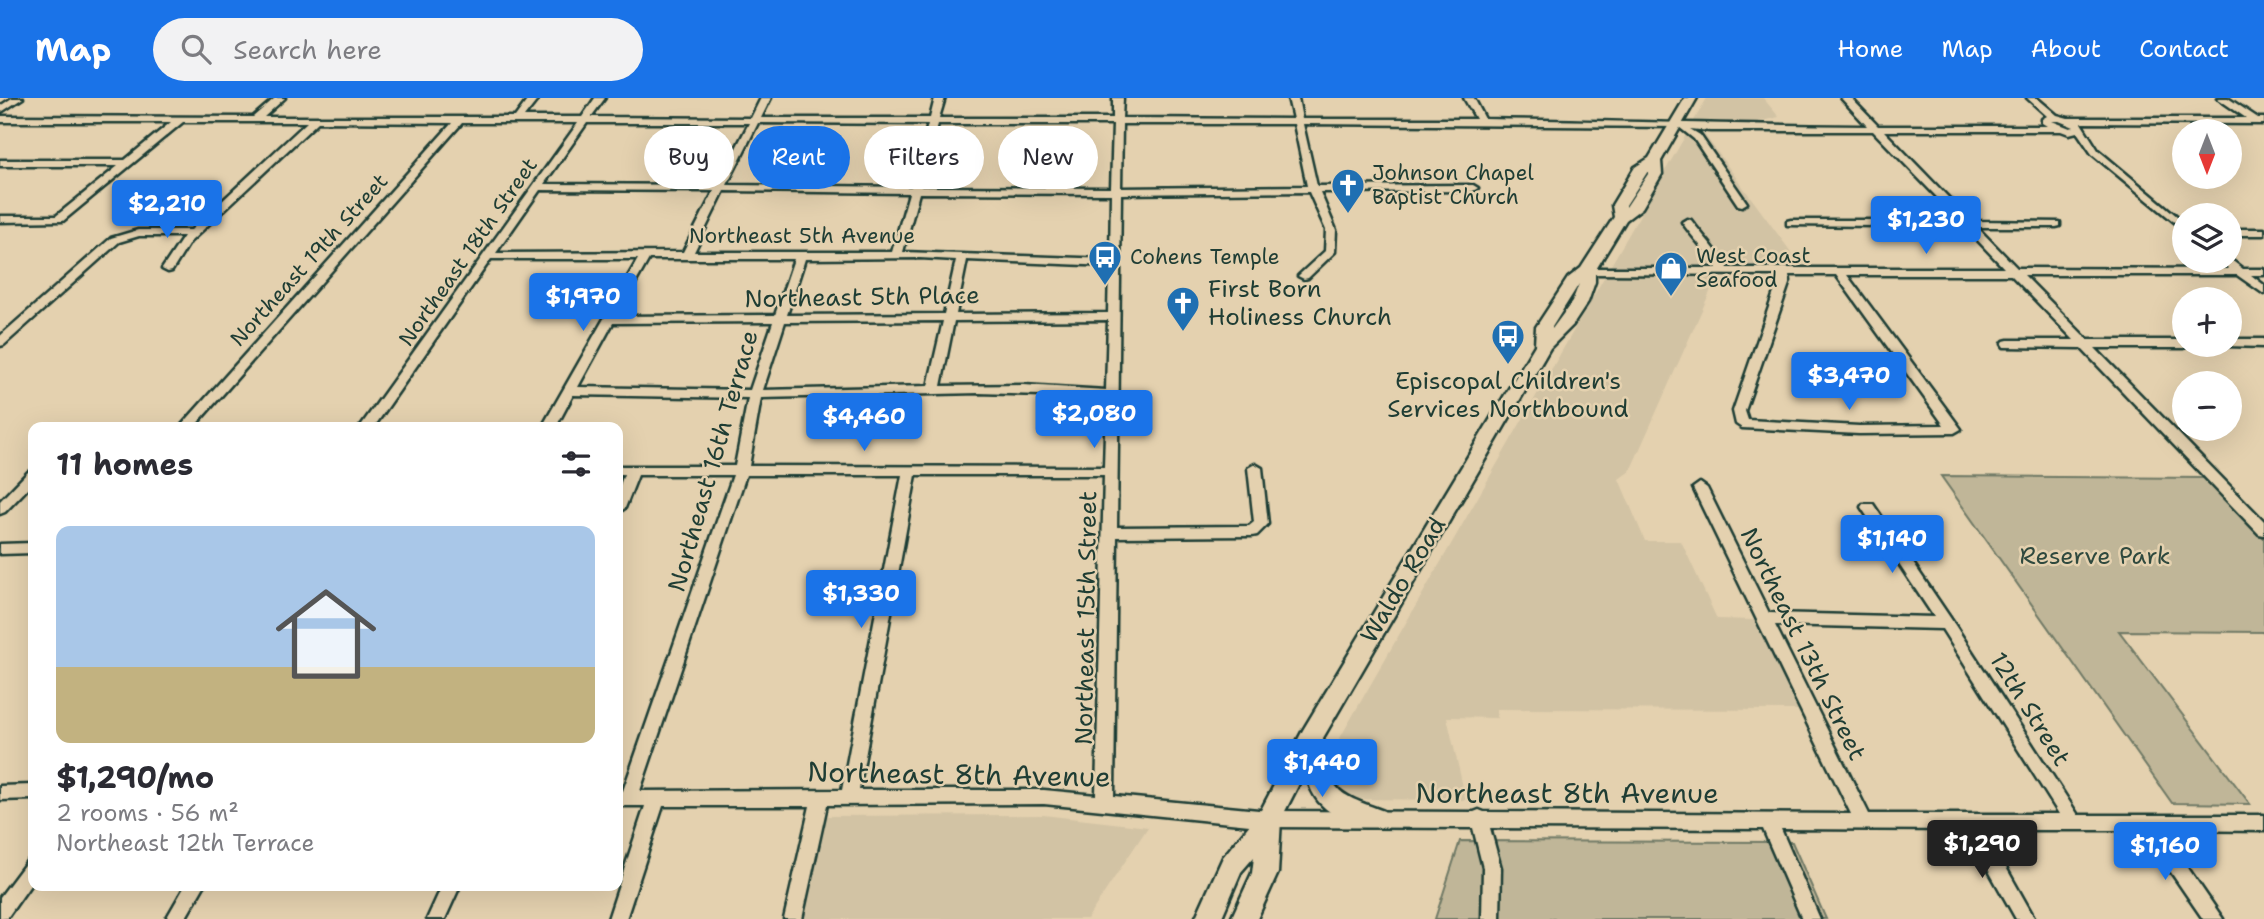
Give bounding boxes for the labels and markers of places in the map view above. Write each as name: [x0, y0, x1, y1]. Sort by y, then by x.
place label: Johnson Chapel Baptist Church: [1372, 159, 1534, 211]
church icon: Johnson Chapel Baptist Church: [1329, 166, 1367, 215]
pin: $2,210: [110, 180, 224, 240]
pin: $1,230: [1869, 197, 1983, 256]
bus stop icon: Cohens Temple: [1086, 238, 1124, 287]
place label: West Coast Seafood: [1696, 242, 1811, 294]
place label: Cohens Temple: [1130, 243, 1280, 271]
shop icon: West Coast Seafood: [1652, 249, 1690, 298]
place label: First Born Holiness Church: [1208, 273, 1392, 333]
pin: $1,970: [526, 274, 640, 333]
church icon: First Born Holiness Church: [1164, 284, 1202, 333]
bus stop icon: Episcopal Children's Services Northbound: [1489, 317, 1527, 366]
pin: $3,470: [1792, 352, 1906, 412]
place label: Episcopal Children's Services Northbound: [1387, 365, 1629, 425]
pin: $2,080: [1037, 390, 1151, 450]
pin: $4,460: [807, 394, 921, 453]
pin: $1,140: [1835, 516, 1949, 575]
pin: $1,330: [804, 570, 918, 630]
pin: $1,440: [1265, 740, 1379, 799]
pin: $1,290: [1925, 820, 2039, 880]
pin: $1,160: [2108, 822, 2222, 882]

